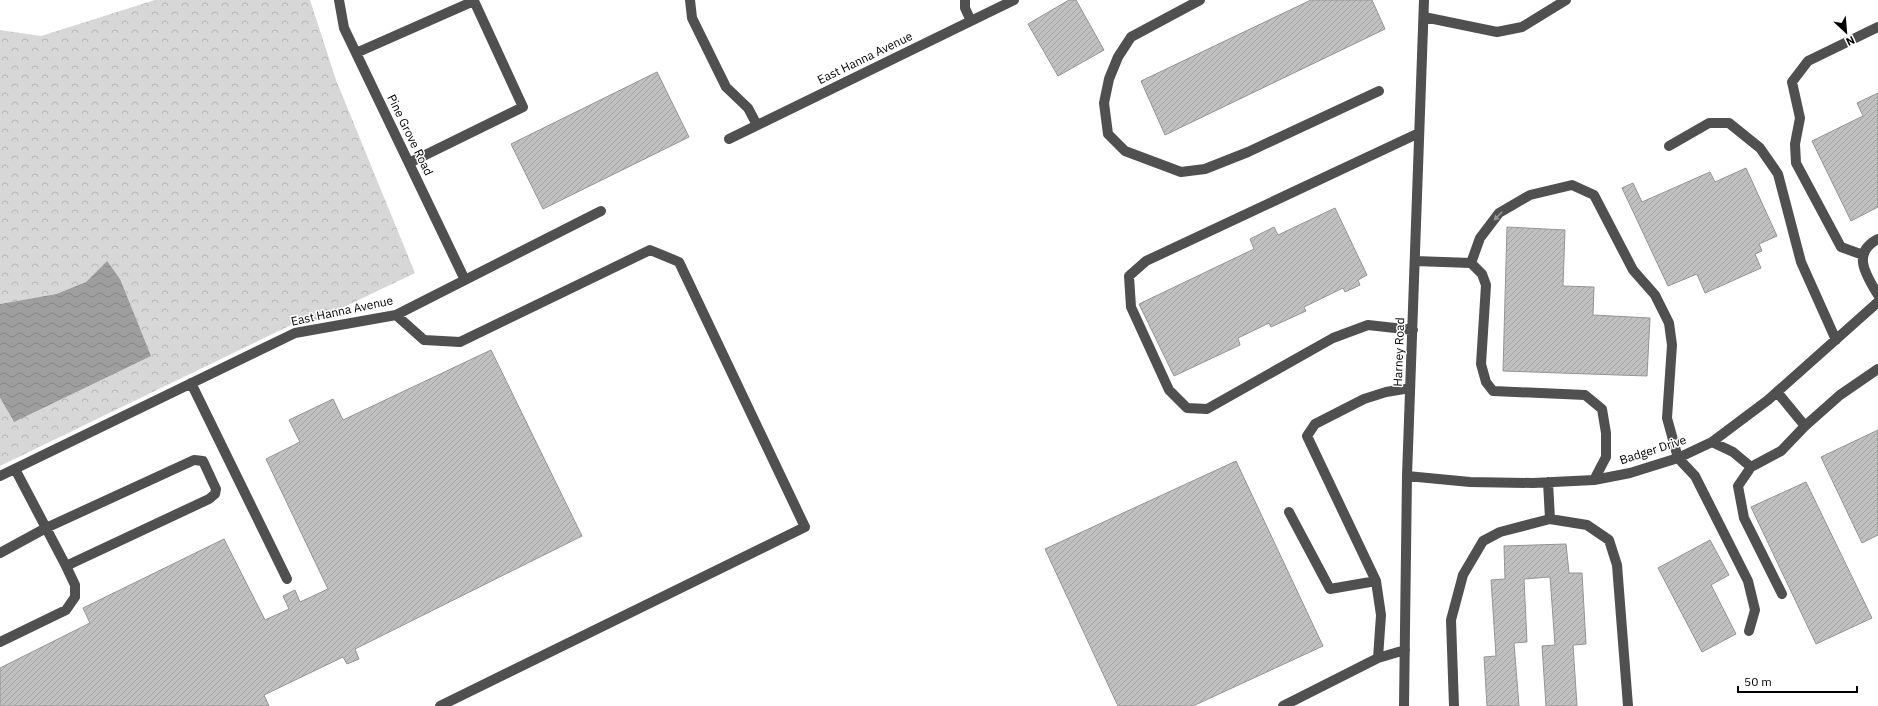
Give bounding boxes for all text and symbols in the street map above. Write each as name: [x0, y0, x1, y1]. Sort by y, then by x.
north arrow: [1826, 12, 1866, 52]
street label: East Hanna Avenue: [815, 28, 915, 87]
text: N: [1844, 33, 1857, 49]
street label: Pine Grove Road: [384, 92, 437, 178]
one-way arrow: [1493, 211, 1503, 221]
street label: East Hanna Avenue: [289, 292, 395, 329]
street label: Harney Road: [1390, 317, 1407, 387]
street label: Badger Drive: [1618, 432, 1688, 467]
scale bar: [1738, 668, 1857, 694]
text: 50 m: [1744, 674, 1772, 689]

